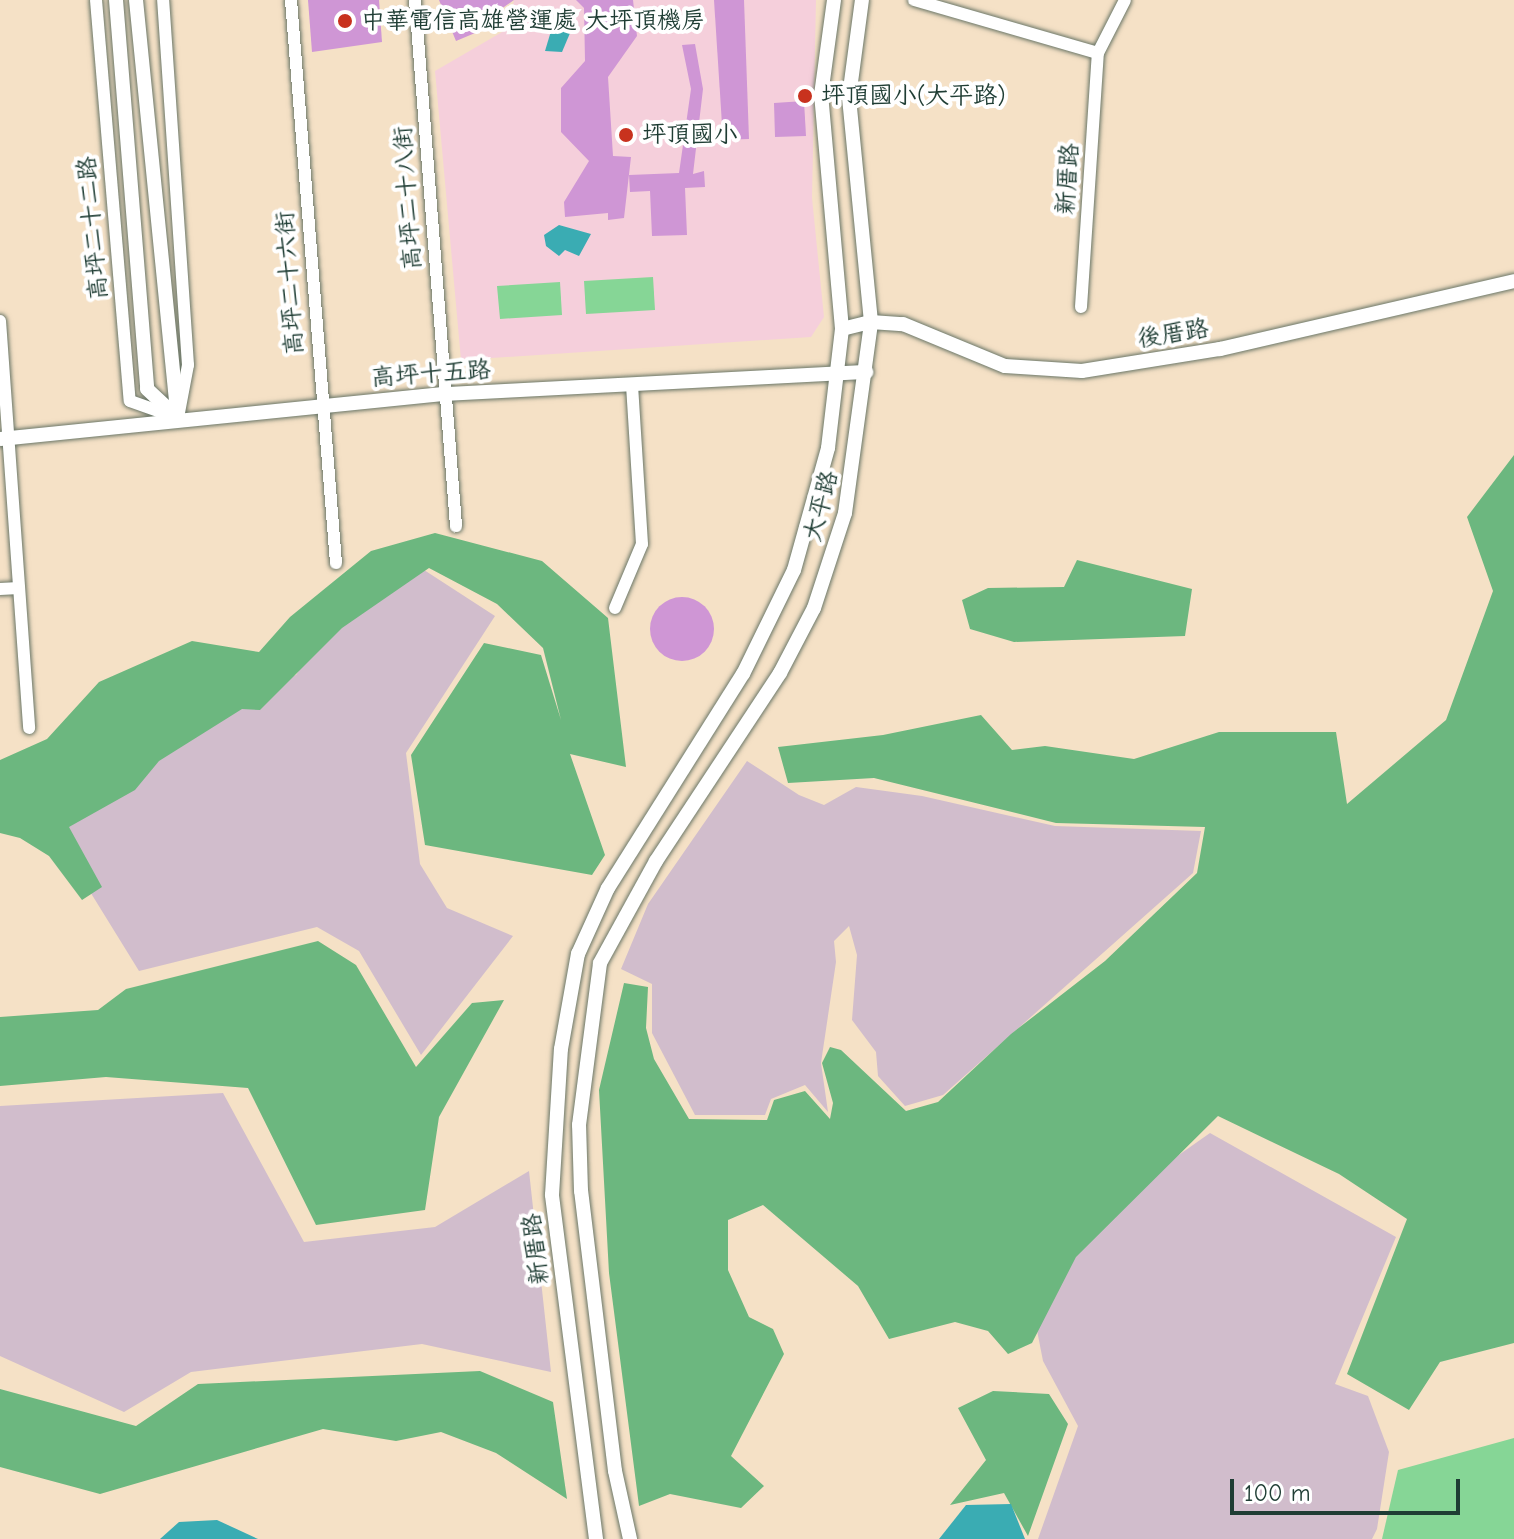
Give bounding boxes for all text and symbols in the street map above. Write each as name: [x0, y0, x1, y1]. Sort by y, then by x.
place label: 中華電信高雄營運處 大坪頂機房: [361, 7, 705, 35]
marker: 中華電信高雄營運處 大坪頂機房: [336, 12, 354, 30]
place label: 坪頂國小(大平路): [821, 82, 1006, 110]
marker: 坪頂國小(大平路): [796, 87, 814, 105]
place label: 坪頂國小: [642, 121, 738, 149]
street label: 高坪二十八街: [389, 125, 427, 271]
marker: 坪頂國小: [617, 126, 635, 144]
street label: 新厝路: [1051, 142, 1085, 216]
street label: 高坪二十二路: [72, 155, 114, 301]
street label: 高坪二十六街: [271, 210, 309, 356]
street label: 後厝路: [1135, 314, 1211, 354]
street label: 高坪十五路: [370, 355, 492, 393]
street label: 大平路: [798, 467, 844, 545]
street label: 新厝路: [517, 1212, 555, 1286]
scale bar: [1234, 1463, 1464, 1513]
text: 100 m: [1244, 1479, 1311, 1507]

